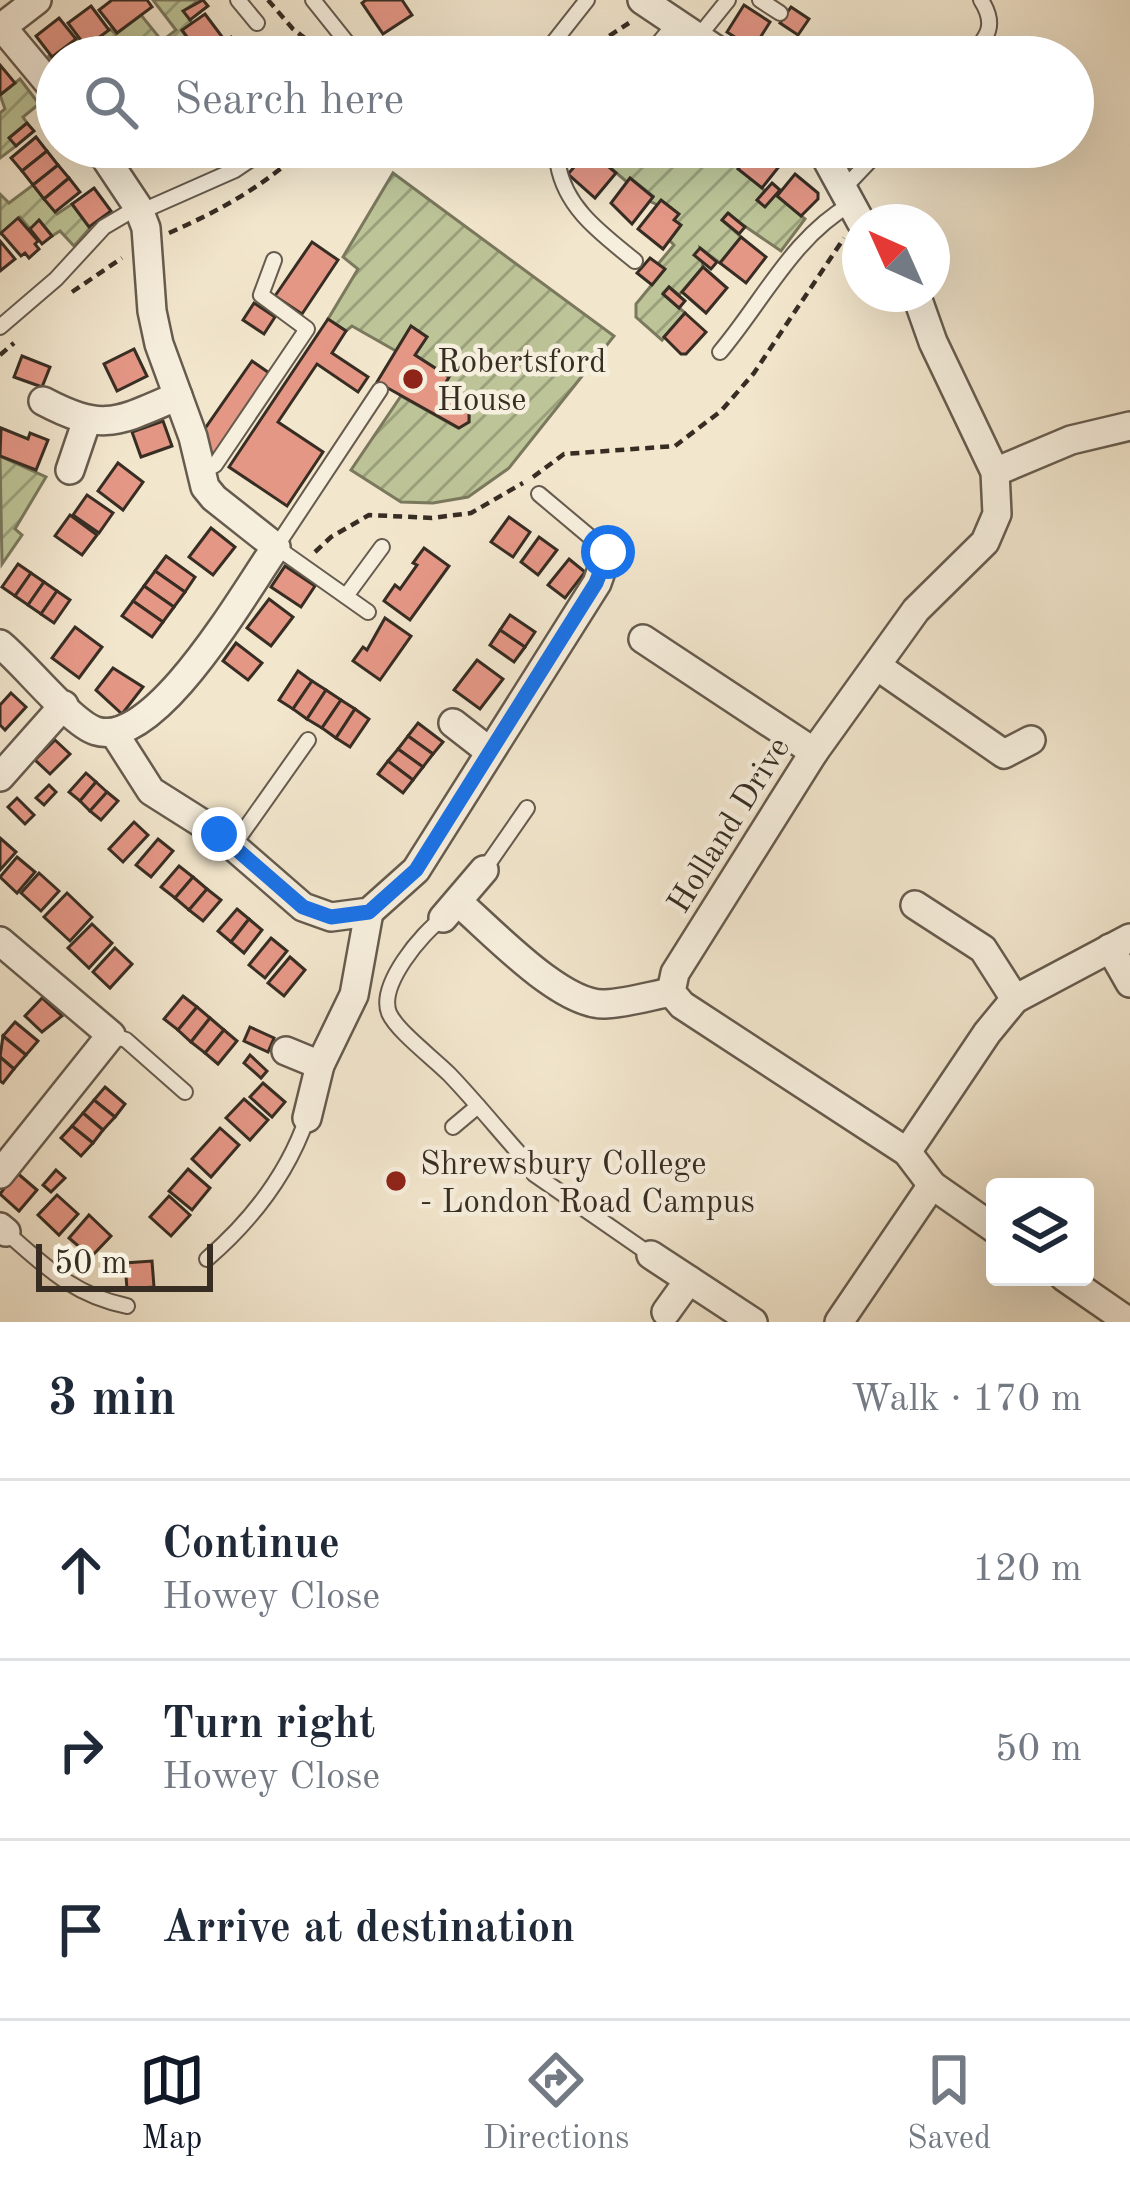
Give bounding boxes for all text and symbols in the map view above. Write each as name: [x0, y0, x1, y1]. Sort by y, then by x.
search box: [36, 36, 1094, 168]
icon: search: [78, 69, 144, 135]
text: Search here: [174, 79, 404, 124]
north arrow: [842, 204, 950, 312]
place label: Robertsford House: [437, 347, 607, 418]
marker: Robertsford House: [400, 366, 426, 392]
route start: [581, 525, 635, 579]
street label: Holland Drive: [663, 732, 797, 919]
route end: [192, 807, 246, 861]
place label: Shrewsbury College - London Road Campus: [420, 1149, 755, 1220]
marker: Shrewsbury College - London Road Campus: [383, 1168, 409, 1194]
map controls: [986, 1178, 1094, 1286]
button: layers: [986, 1178, 1094, 1286]
scale bar: [36, 1238, 213, 1291]
text: 50 m: [54, 1248, 128, 1281]
text: 3 min: [48, 1375, 176, 1426]
text: Walk · 170 m: [851, 1380, 1082, 1419]
text: Continue: [162, 1523, 340, 1568]
icon: ahead: [48, 1537, 114, 1603]
text: 120 m: [972, 1550, 1082, 1589]
text: Howey Close: [162, 1578, 380, 1617]
text: Turn right: [162, 1703, 375, 1748]
icon: right: [48, 1717, 114, 1783]
text: 50 m: [995, 1730, 1082, 1769]
text: Howey Close: [162, 1758, 380, 1797]
icon: arrive: [48, 1897, 114, 1963]
text: Arrive at destination: [162, 1907, 575, 1952]
tab: Map: [139, 2047, 205, 2160]
tab: Directions: [483, 2047, 629, 2160]
tab: Saved: [907, 2047, 991, 2160]

